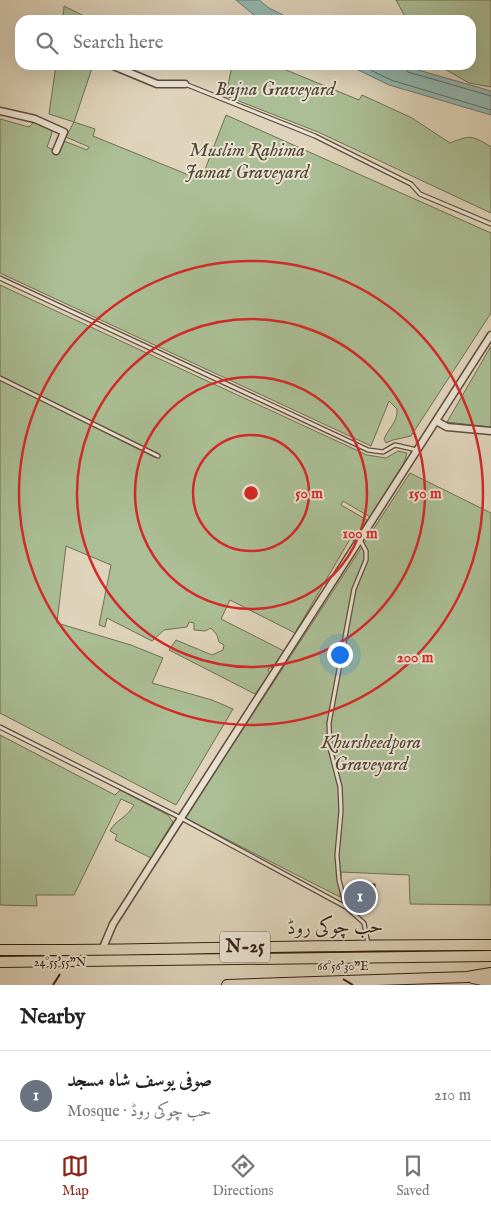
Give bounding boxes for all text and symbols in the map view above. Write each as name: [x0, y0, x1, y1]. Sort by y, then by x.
search box: [15, 15, 476, 70]
icon: search: [33, 29, 61, 57]
text: Search here: [73, 31, 164, 55]
park label: Bajna Graveyard: [215, 78, 336, 102]
park label: Muslim Rahima Jamat Graveyard: [185, 139, 310, 185]
centre of rings: [242, 484, 260, 502]
text: 50 m: [295, 484, 323, 503]
text: 150 m: [408, 484, 442, 503]
text: 100 m: [342, 524, 378, 543]
your location: [327, 642, 353, 668]
text: 200 m: [397, 648, 434, 667]
park label: Khursheedpora Graveyard: [320, 731, 421, 777]
pin: 1: [344, 878, 376, 916]
street label: حب چوکی روڈ: [287, 914, 383, 941]
road number: N-25: [220, 932, 270, 962]
text: 24°55'55"N: [34, 955, 87, 970]
text: 66°56'30"E: [317, 959, 369, 974]
text: Nearby: [20, 1004, 85, 1031]
text: صوفی یوسف شاہ مسجد: [67, 1069, 212, 1093]
text: 1: [33, 1086, 39, 1106]
text: 210 m: [434, 1086, 471, 1106]
text: Mosque · حب چوکی روڈ: [67, 1102, 211, 1122]
tab: Map: [61, 1152, 89, 1200]
tab: Directions: [212, 1152, 273, 1200]
tab: Saved: [396, 1152, 429, 1200]

